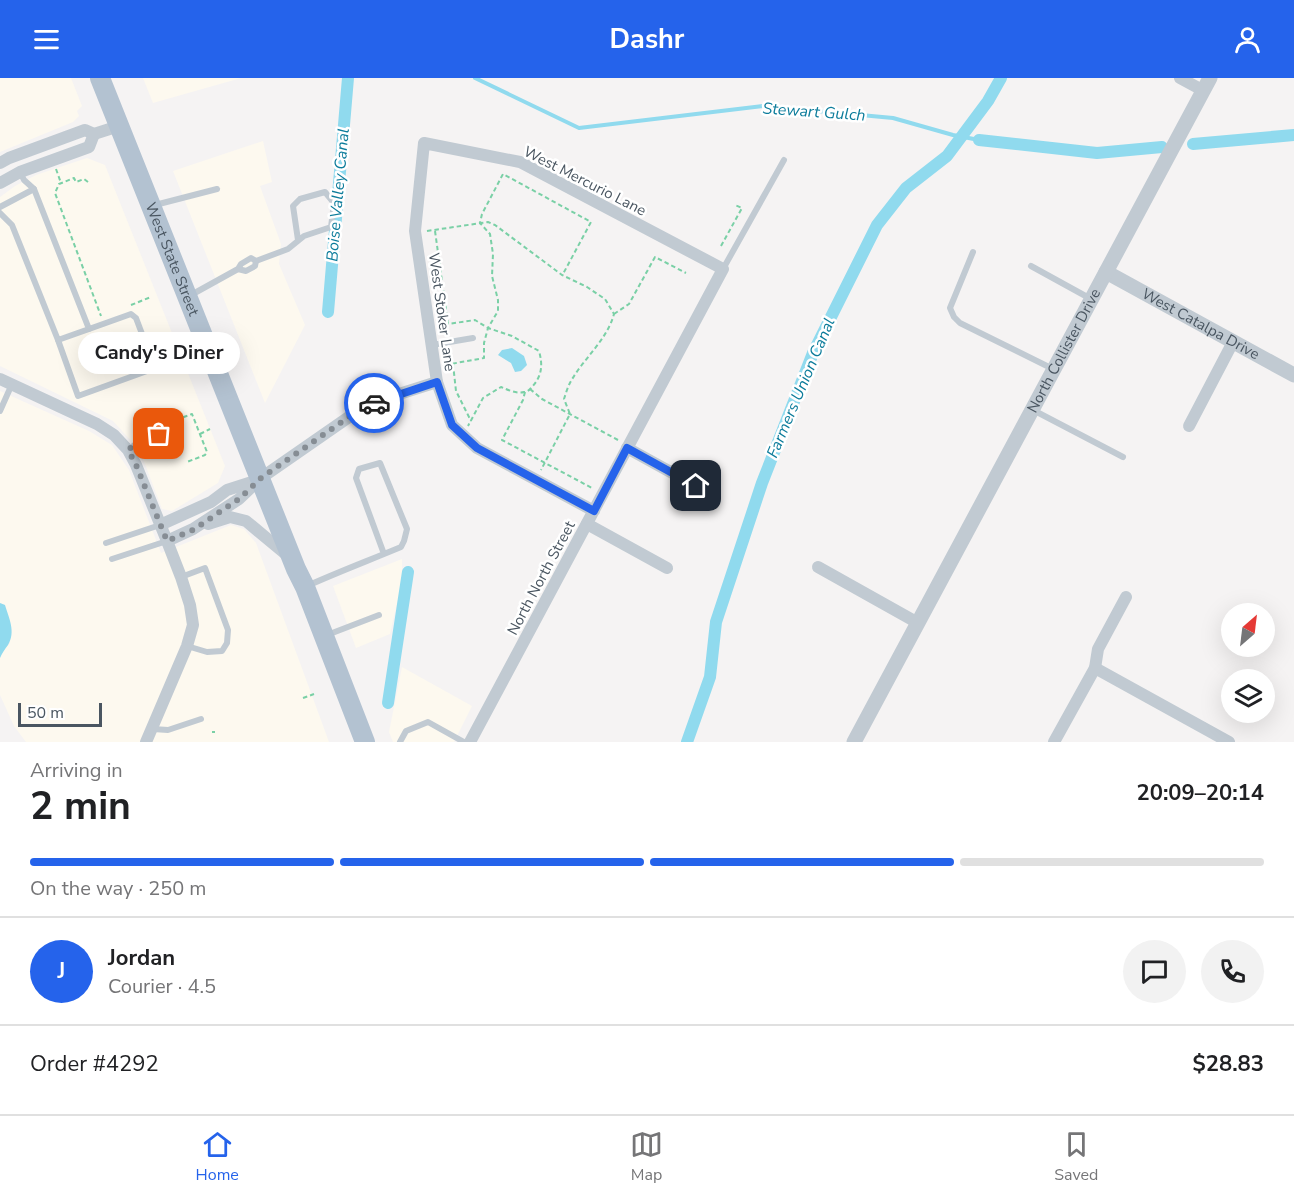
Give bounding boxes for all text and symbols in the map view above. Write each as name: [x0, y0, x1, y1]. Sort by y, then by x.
text: Dashr: [610, 21, 684, 58]
icon: menu: [30, 23, 63, 56]
icon: person: [1231, 23, 1264, 56]
water label: Stewart Gulch: [762, 97, 866, 127]
water label: Boise Valley Canal: [321, 127, 355, 263]
street label: West Mercurio Lane: [520, 141, 650, 221]
street label: West State Street: [141, 200, 204, 319]
street label: West Stoker Lane: [424, 251, 460, 373]
street label: West Catalpa Drive: [1138, 284, 1263, 364]
street label: North Collister Drive: [1022, 285, 1105, 416]
water label: Farmers Union Canal: [762, 314, 841, 461]
callout: Candy's Diner: [78, 332, 240, 374]
text: Candy's Diner: [94, 339, 224, 366]
courier: [344, 373, 404, 433]
icon: car: [358, 387, 391, 420]
pin: [133, 408, 184, 459]
icon: bag: [142, 417, 175, 450]
pin: [670, 460, 721, 511]
icon: home: [679, 469, 712, 502]
street label: North North Street: [502, 517, 580, 639]
north arrow: [1221, 603, 1275, 657]
map controls: [1221, 603, 1275, 723]
button: layers: [1221, 669, 1275, 723]
scale bar: [18, 700, 102, 728]
text: 50 m: [27, 702, 64, 724]
text: Arriving in: [30, 757, 123, 784]
text: 20:09–20:14: [1136, 778, 1264, 808]
text: 2 min: [30, 780, 131, 833]
text: On the way · 250 m: [30, 875, 206, 902]
button: chat: [1123, 940, 1186, 1003]
button: phone: [1201, 940, 1264, 1003]
text: Jordan: [108, 943, 175, 973]
text: J: [58, 956, 65, 986]
text: Courier · 4.5: [108, 973, 216, 1000]
text: Order #4292: [30, 1049, 159, 1079]
text: $28.83: [1193, 1049, 1264, 1079]
tab: Home: [196, 1128, 239, 1186]
tab: Map: [630, 1128, 663, 1186]
tab: Saved: [1054, 1128, 1098, 1186]

